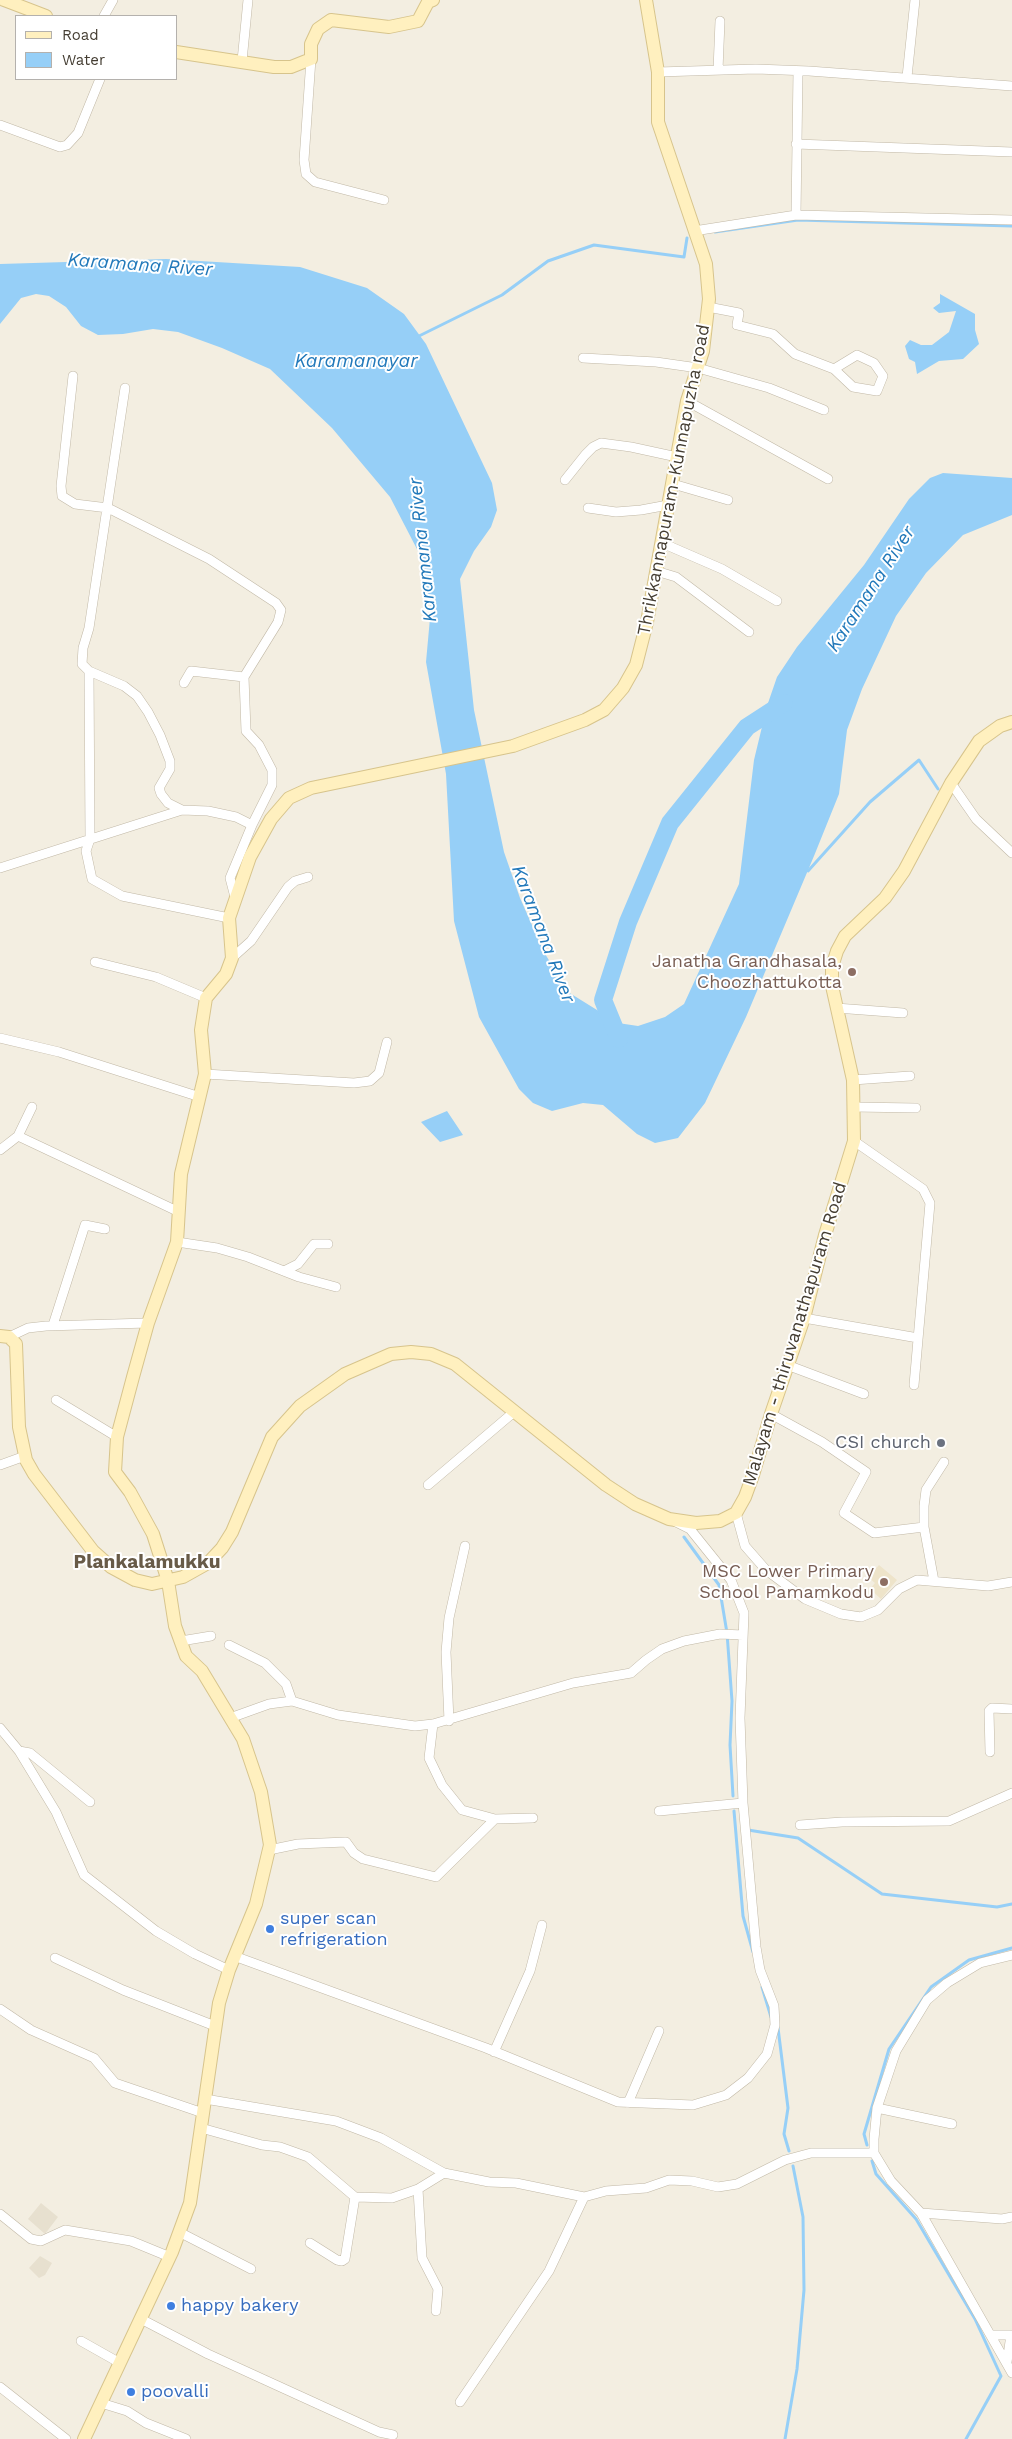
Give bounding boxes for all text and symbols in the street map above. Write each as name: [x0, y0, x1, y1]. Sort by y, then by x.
legend: [15, 15, 178, 80]
text: Road: [62, 26, 99, 44]
text: Water: [62, 51, 105, 69]
water label: Karamana River: [67, 249, 213, 281]
street label: Thrikkannapuram-Kunnapuzha road: [633, 323, 715, 637]
water label: Karamanayar: [294, 350, 418, 372]
water label: Karamana River: [404, 476, 442, 624]
water label: Karamana River: [822, 522, 920, 656]
water label: Karamana River: [506, 862, 580, 1006]
place label: Janatha Grandhasala, Choozhattukotta: [652, 951, 842, 994]
marker: Janatha Grandhasala, Choozhattukotta: [846, 966, 858, 978]
street label: Malayam - thiruvanathapuram Road: [738, 1180, 852, 1488]
place label: CSI church: [835, 1432, 931, 1454]
marker: CSI church: [935, 1437, 947, 1449]
district label: Plankalamukku: [74, 1551, 220, 1573]
place label: MSC Lower Primary School Pamamkodu: [699, 1561, 874, 1604]
marker: MSC Lower Primary School Pamamkodu: [878, 1576, 890, 1588]
place label: super scan refrigeration: [280, 1908, 388, 1950]
marker: super scan refrigeration: [264, 1923, 276, 1935]
place label: happy bakery: [181, 2295, 298, 2317]
marker: happy bakery: [165, 2300, 177, 2312]
place label: poovalli: [141, 2381, 209, 2403]
marker: poovalli: [125, 2386, 137, 2398]

